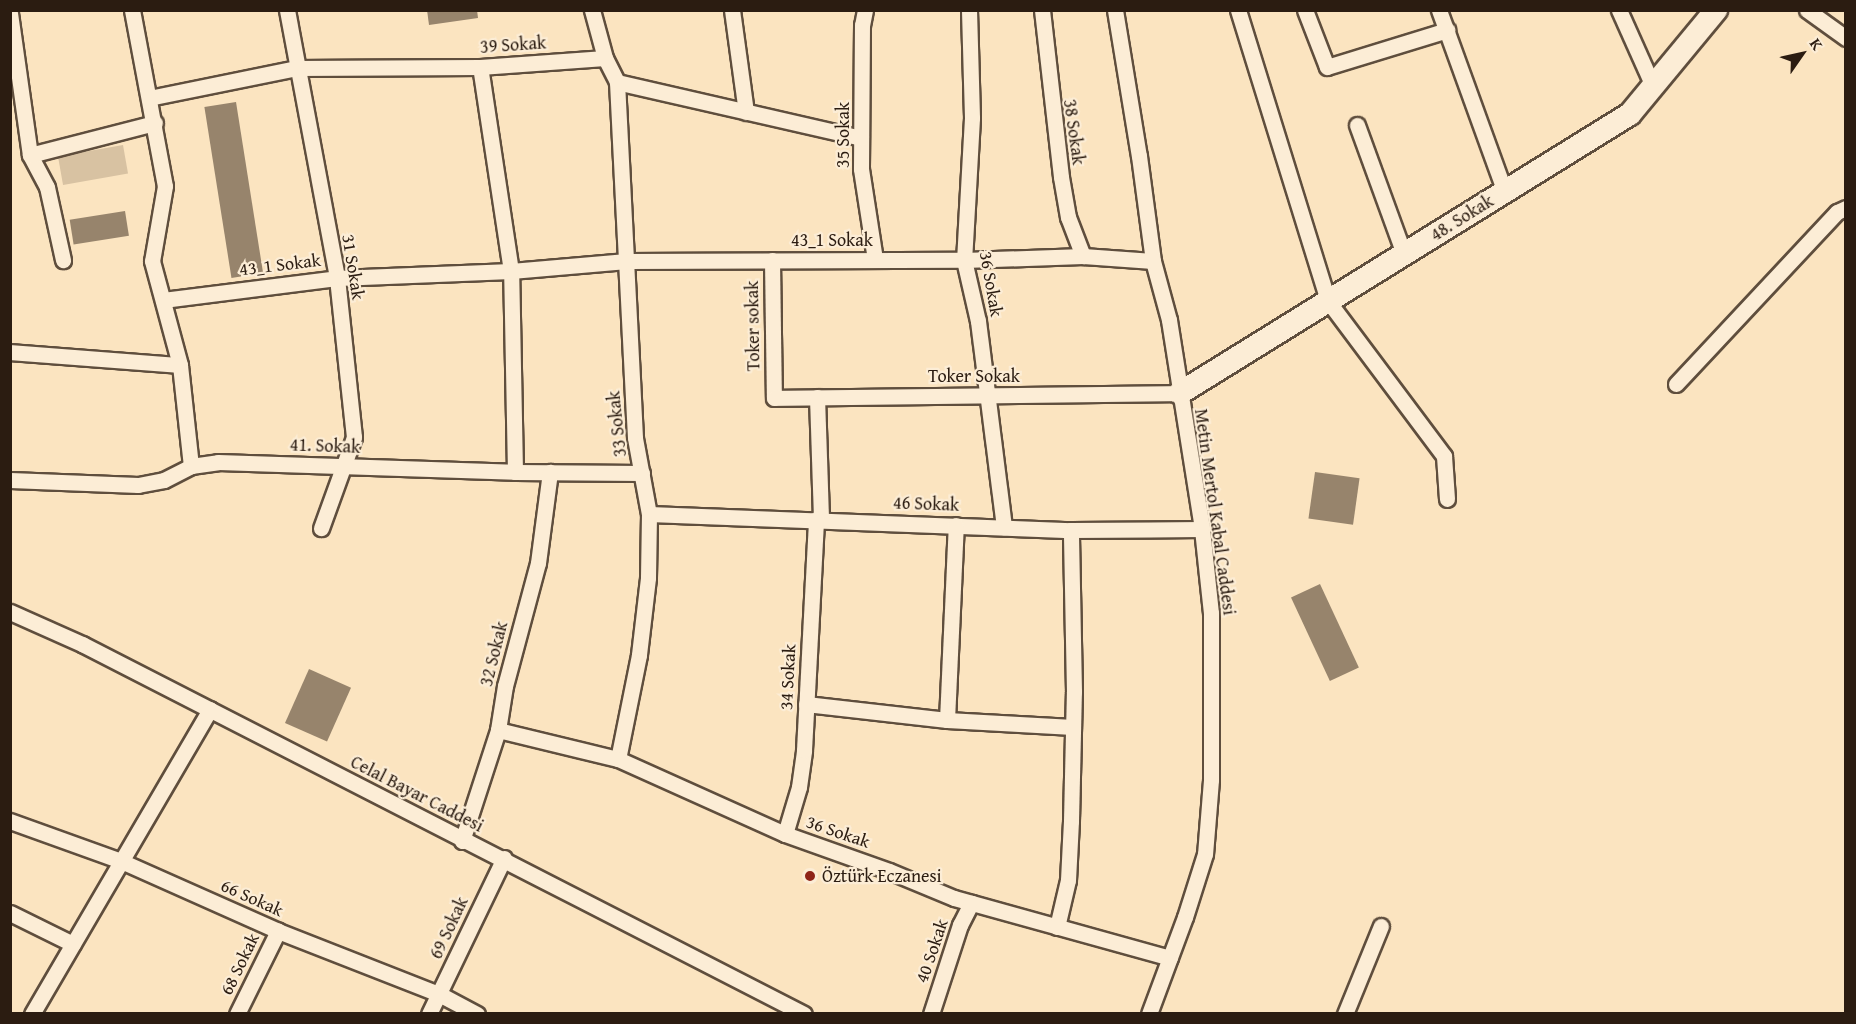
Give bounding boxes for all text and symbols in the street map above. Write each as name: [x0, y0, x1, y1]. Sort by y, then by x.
north arrow: [1772, 24, 1832, 84]
street label: 39 Sokak: [479, 32, 547, 58]
text: K: [1804, 33, 1830, 55]
street label: 38 Sokak: [1059, 98, 1089, 166]
street label: 35 Sokak: [832, 102, 854, 168]
street label: 48. Sokak: [1426, 190, 1498, 246]
street label: 43_1 Sokak: [791, 229, 873, 251]
street label: 31 Sokak: [337, 233, 369, 301]
street label: 43_1 Sokak: [238, 249, 322, 281]
street label: 36 Sokak: [975, 250, 1007, 318]
street label: Toker sokak: [741, 281, 765, 371]
street label: Toker Sokak: [928, 365, 1020, 387]
street label: 33 Sokak: [603, 390, 631, 458]
street label: Metin Mertol Kabal Caddesi: [1190, 408, 1240, 616]
street label: 41. Sokak: [289, 434, 361, 458]
street label: 46 Sokak: [893, 492, 959, 516]
street label: 32 Sokak: [476, 619, 512, 689]
street label: 34 Sokak: [775, 643, 801, 711]
street label: Celal Bayar Caddesi: [347, 751, 487, 837]
street label: 36 Sokak: [803, 811, 873, 853]
place label: Öztürk Eczanesi: [822, 865, 942, 887]
marker: Öztürk Eczanesi: [803, 869, 817, 883]
street label: 66 Sokak: [217, 875, 287, 921]
street label: 69 Sokak: [425, 894, 473, 962]
street label: 40 Sokak: [911, 916, 953, 986]
street label: 68 Sokak: [216, 930, 264, 998]

